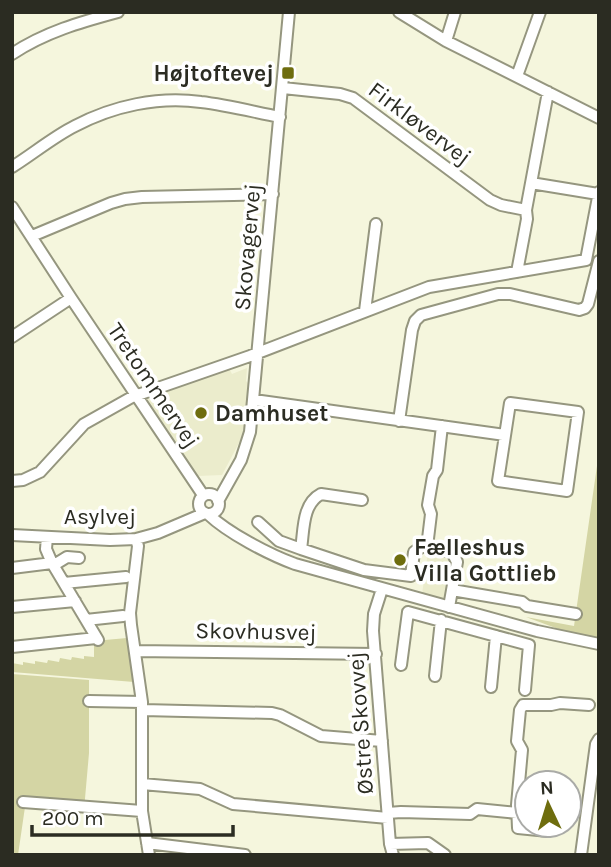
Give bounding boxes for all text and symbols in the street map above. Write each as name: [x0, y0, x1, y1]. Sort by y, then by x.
place label: Højtoftevej: [153, 60, 274, 87]
marker: Højtoftevej: [280, 65, 296, 81]
street label: Firkløvervej: [363, 76, 476, 171]
street label: Skovagervej: [229, 182, 266, 312]
street label: Tretommervej: [102, 318, 205, 453]
place label: Damhuset: [215, 400, 328, 427]
marker: Damhuset: [193, 405, 209, 421]
street label: Asylvej: [64, 503, 136, 530]
place label: Fælleshus Villa Gottlieb: [414, 534, 556, 587]
marker: Fælleshus Villa Gottlieb: [392, 552, 408, 568]
street label: Skovhusvej: [195, 617, 317, 646]
street label: Østre Skovvej: [342, 651, 379, 795]
north arrow: [513, 769, 583, 839]
text: N: [539, 777, 554, 799]
scale bar: [32, 794, 233, 838]
text: 200 m: [42, 806, 104, 830]

